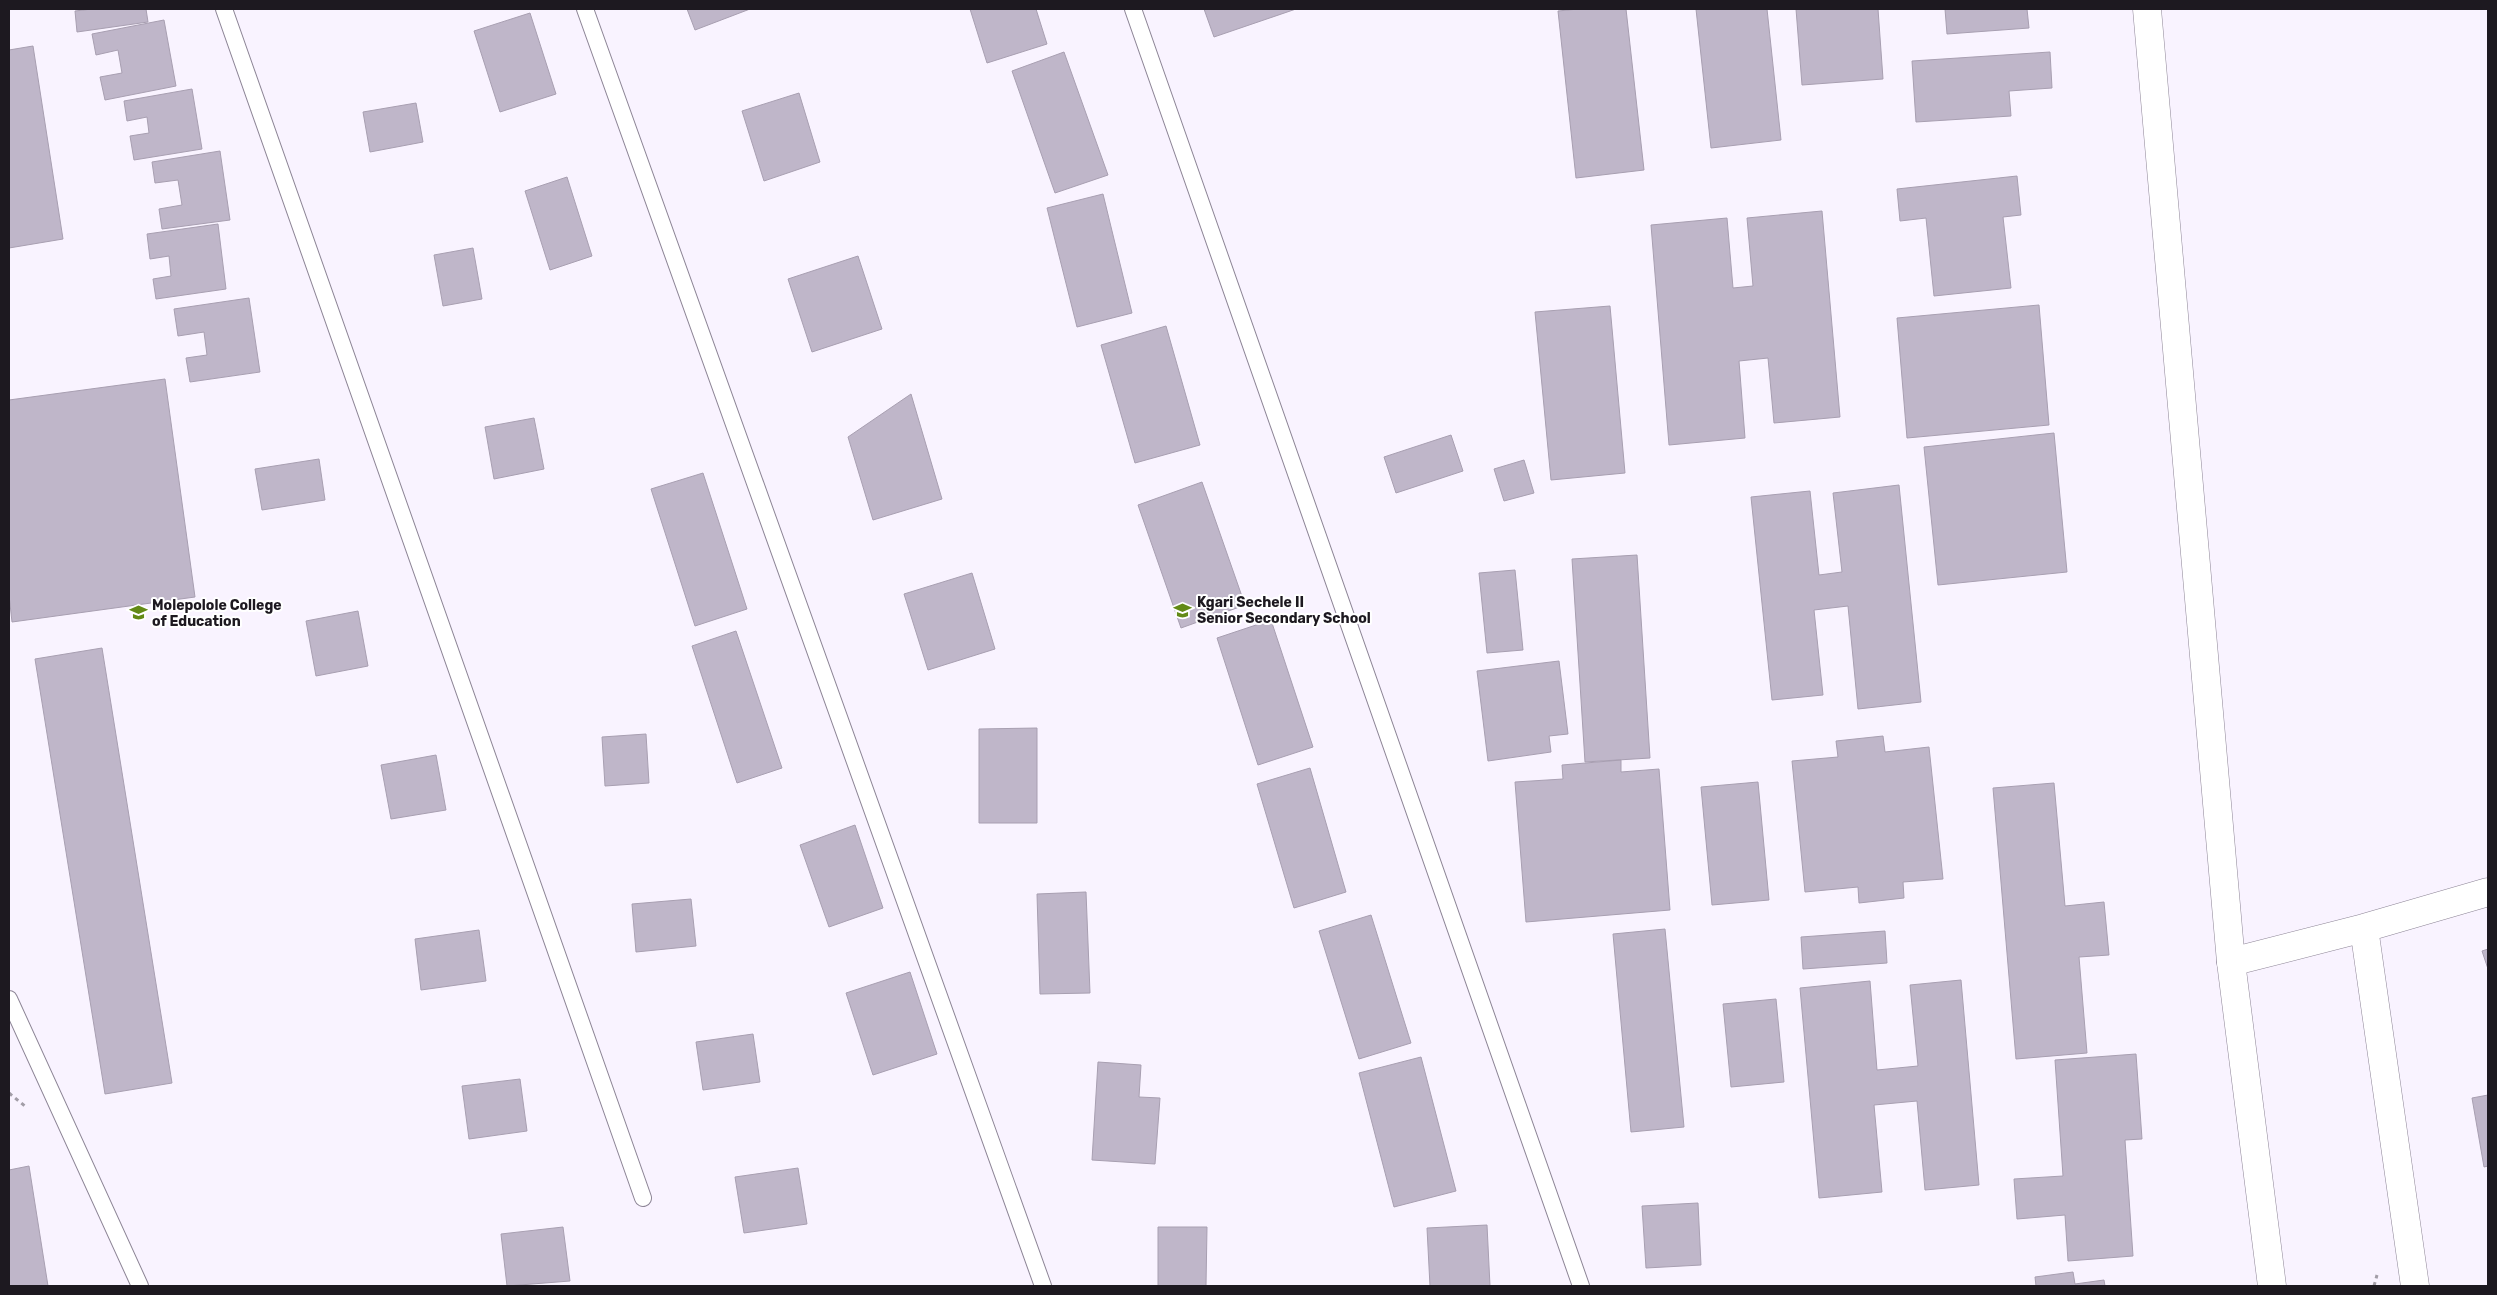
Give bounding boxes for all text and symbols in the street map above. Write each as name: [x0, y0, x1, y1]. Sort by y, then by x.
place label: Kgari Sechele II Senior Secondary School: [1197, 594, 1371, 627]
place label: Molepolole College of Education: [152, 597, 282, 630]
school or university icon: Kgari Sechele II Senior Secondary School: [1173, 600, 1193, 620]
school or university icon: Molepolole College of Education: [128, 603, 148, 623]

